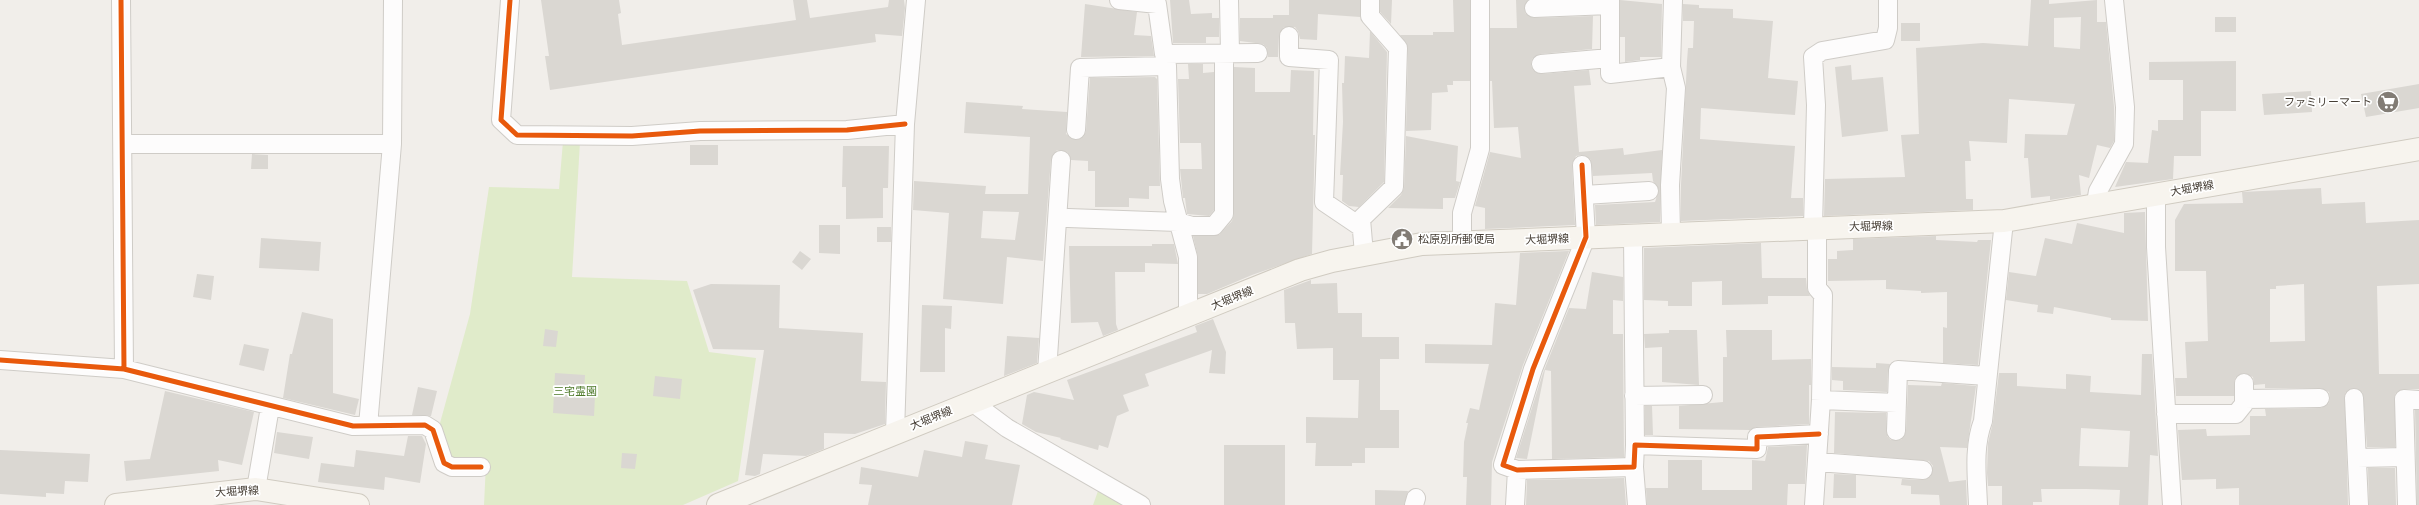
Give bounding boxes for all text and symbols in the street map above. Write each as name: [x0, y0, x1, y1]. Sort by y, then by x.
supermarket icon: ファミリーマート: [2375, 89, 2401, 115]
place label: ファミリーマート: [2284, 95, 2372, 109]
street label: 大堀堺線: [2169, 177, 2215, 199]
street label: 大堀堺線: [1849, 219, 1893, 233]
public building icon: 松原別所郵便局: [1389, 226, 1415, 252]
street label: 大堀堺線: [1525, 231, 1569, 247]
place label: 松原別所郵便局: [1418, 232, 1495, 246]
street label: 大堀堺線: [1209, 283, 1255, 313]
park label: 三宅霊園: [553, 384, 597, 398]
street label: 大堀堺線: [908, 403, 954, 433]
street label: 大堀堺線: [215, 483, 259, 499]

